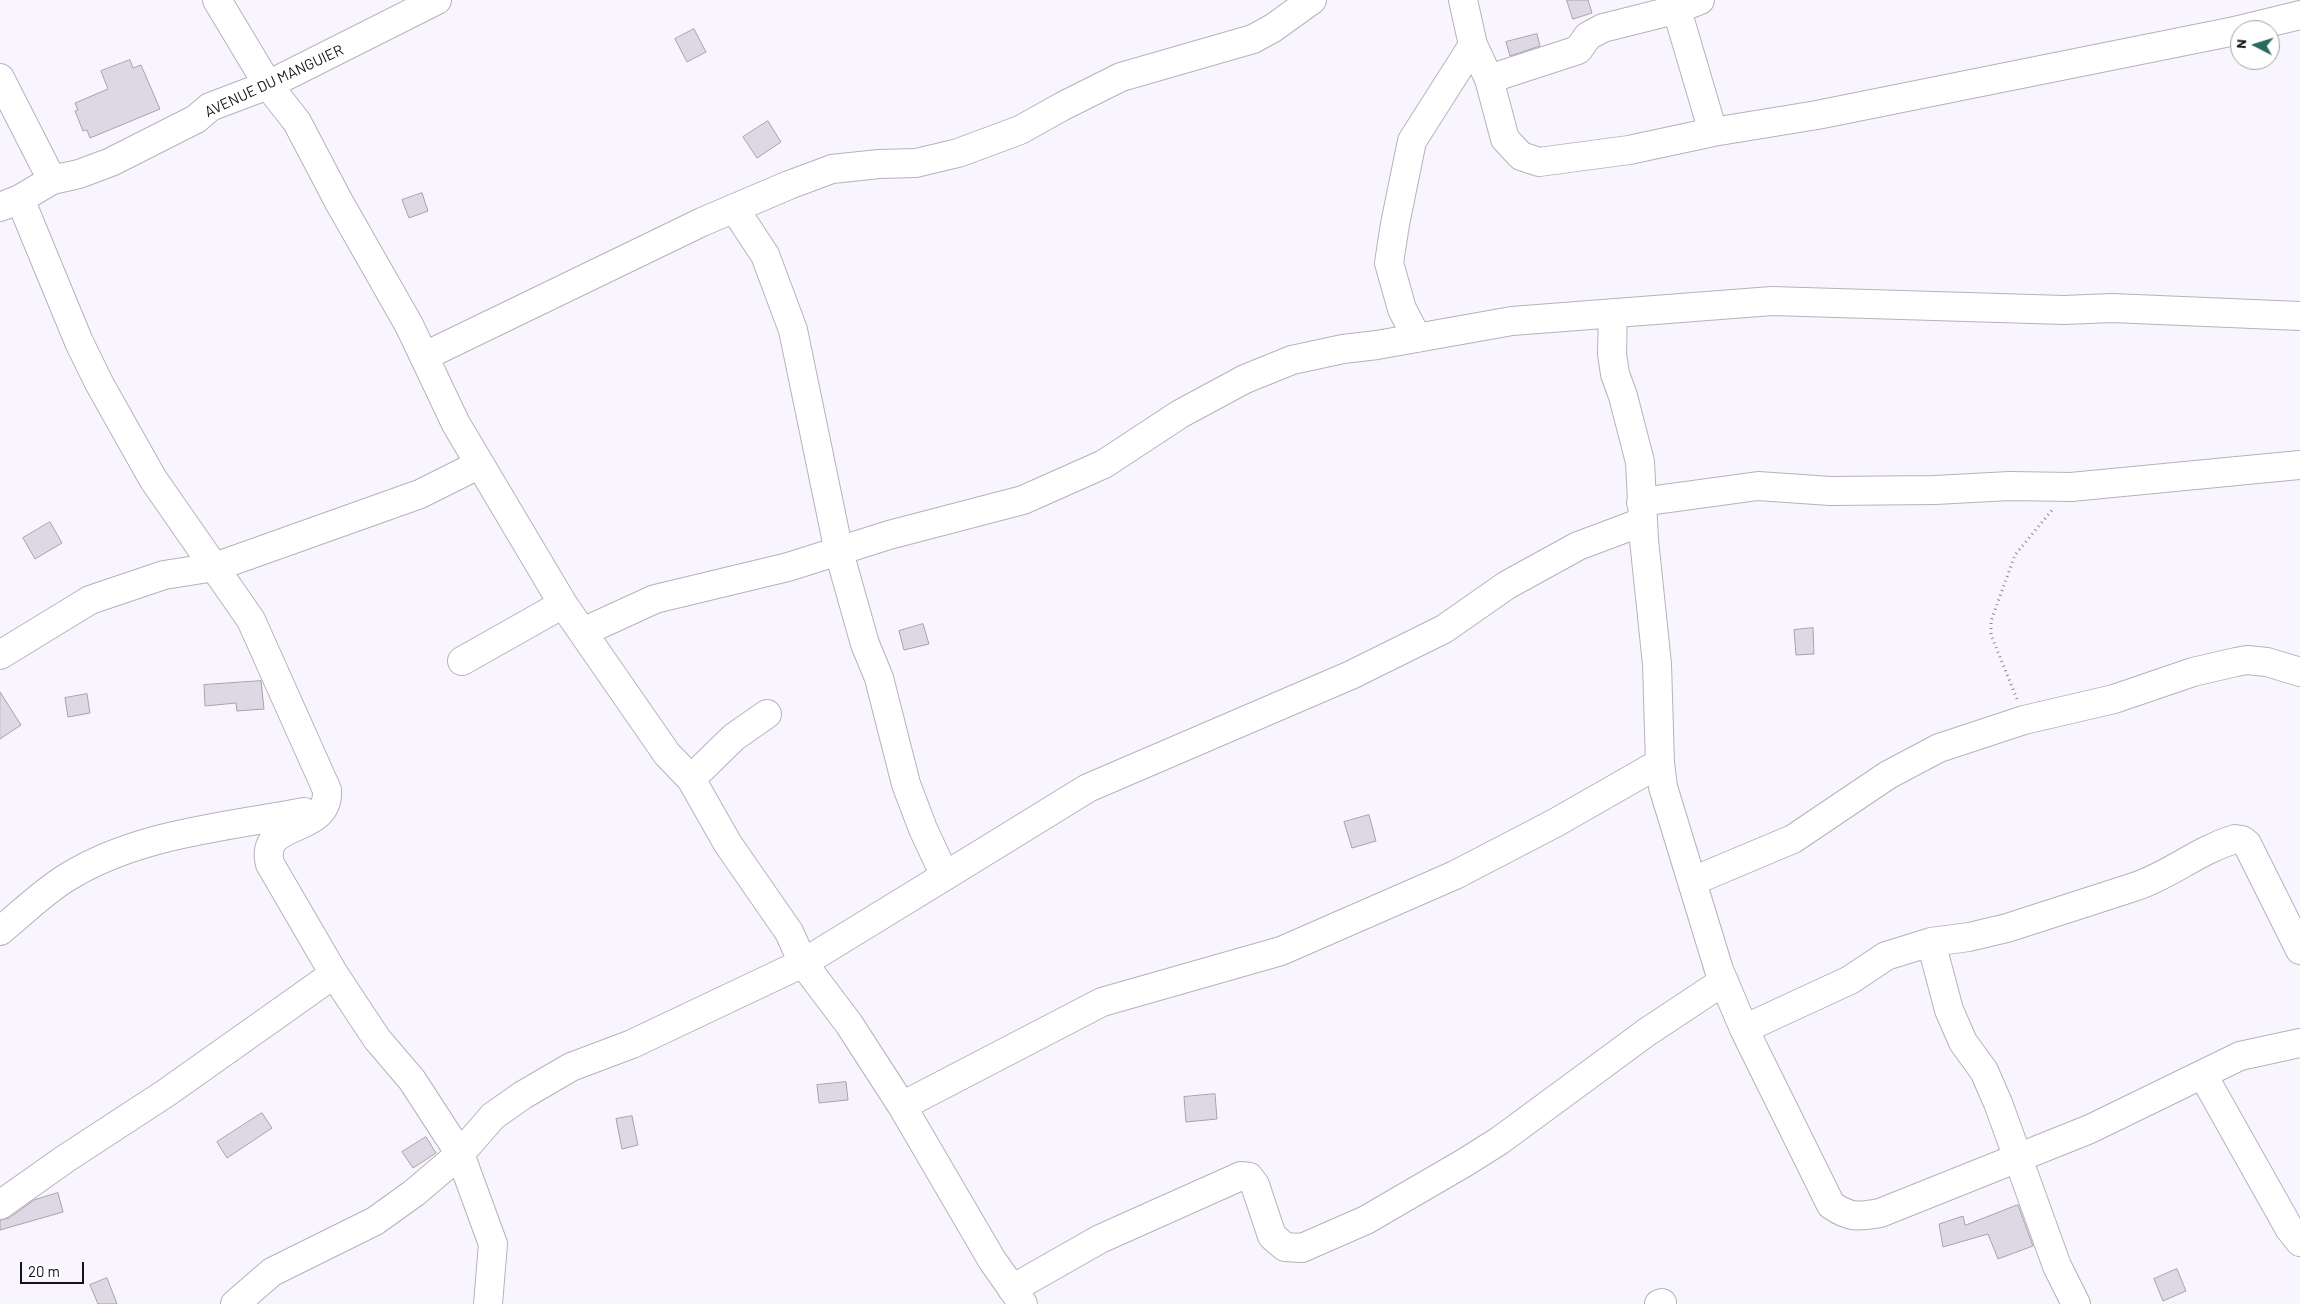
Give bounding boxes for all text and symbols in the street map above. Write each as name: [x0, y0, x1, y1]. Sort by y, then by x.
north arrow: [2230, 20, 2280, 70]
text: N: [2232, 38, 2249, 49]
street label: AVENUE DU MANGUIER: [202, 41, 346, 121]
scale bar: [22, 1252, 86, 1284]
text: 20 m: [28, 1262, 60, 1280]

